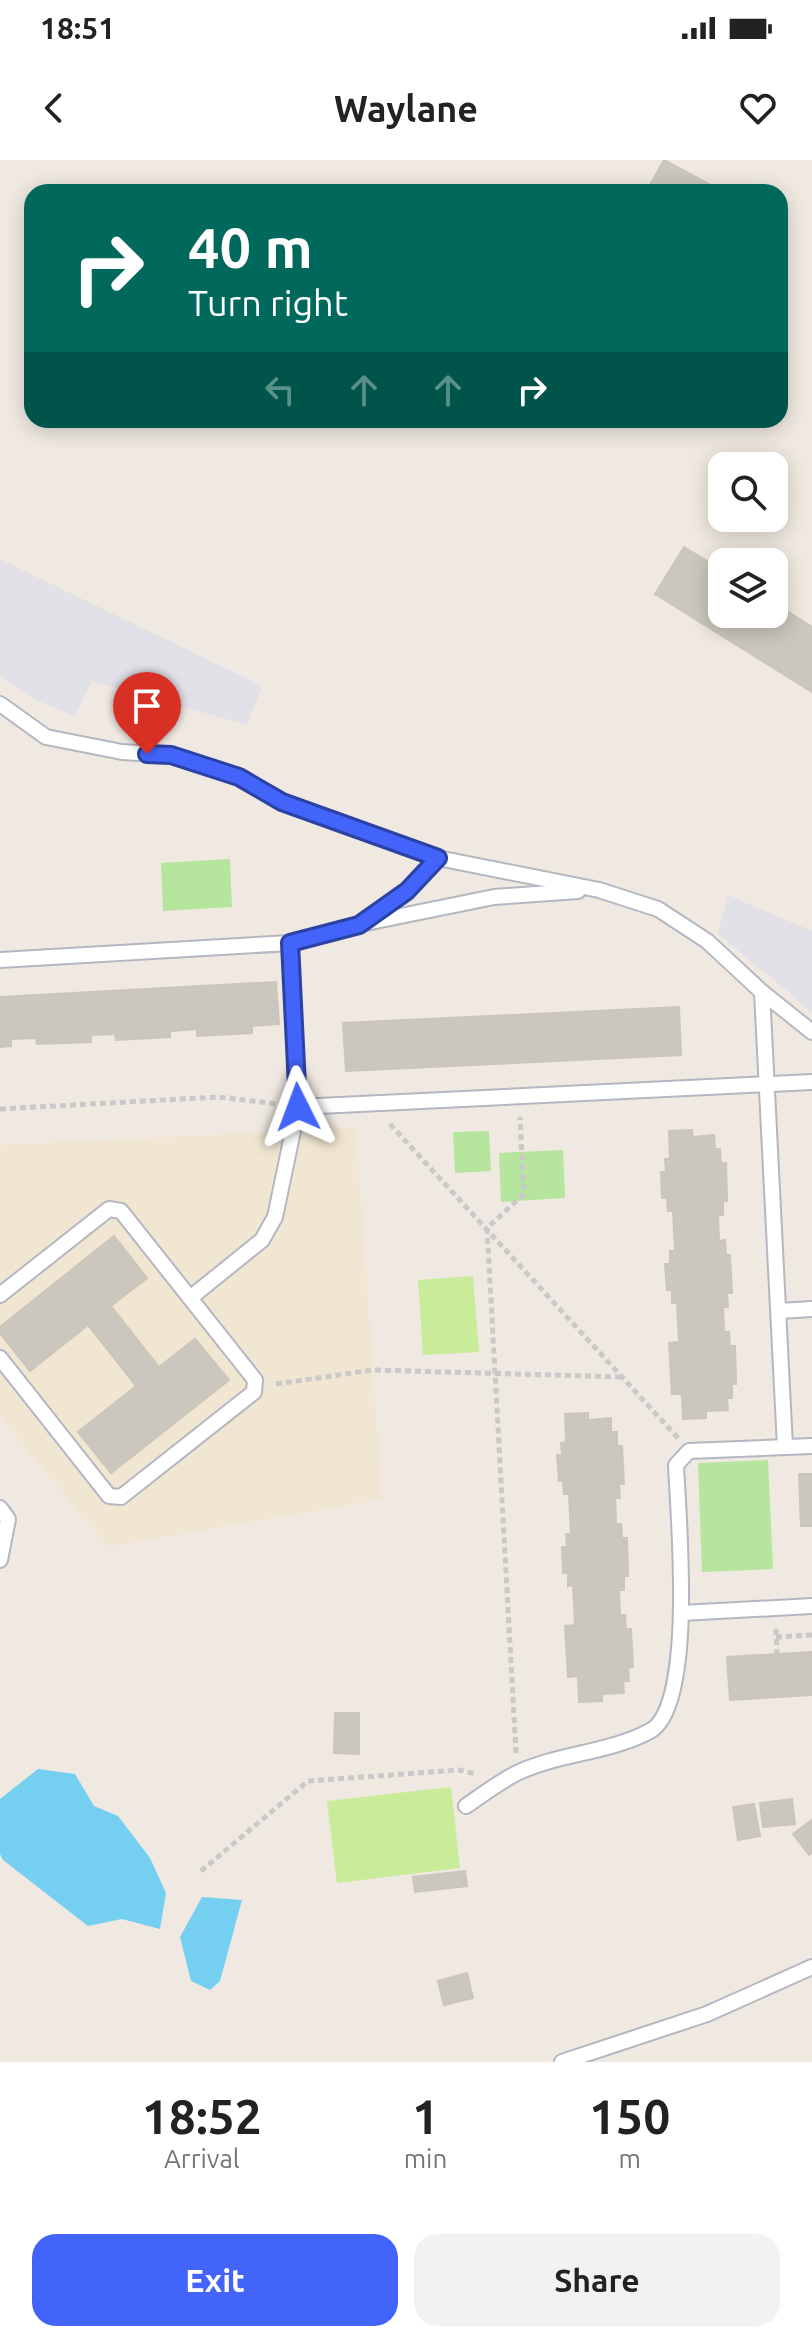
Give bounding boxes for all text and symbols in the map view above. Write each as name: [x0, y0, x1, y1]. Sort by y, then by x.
text: 18:51: [40, 11, 115, 45]
icon: back: [32, 86, 76, 130]
icon: heart: [736, 86, 780, 130]
text: Waylane: [334, 88, 478, 129]
icon: right: [56, 216, 160, 320]
text: 40 m: [188, 216, 313, 279]
text: Turn right: [188, 282, 348, 323]
icon: left: [258, 368, 302, 412]
icon: ahead: [342, 368, 386, 412]
icon: ahead: [426, 368, 470, 412]
icon: right: [510, 368, 554, 412]
map controls: [708, 452, 788, 628]
button: search: [708, 452, 788, 532]
button: layers: [708, 548, 788, 628]
pin: [113, 672, 181, 754]
icon: arrive: [125, 684, 169, 728]
position arrow: [256, 1065, 340, 1149]
text: 18:52: [142, 2089, 262, 2143]
text: 1: [412, 2089, 439, 2143]
text: 150: [589, 2089, 670, 2143]
text: Arrival: [164, 2144, 240, 2173]
text: min: [404, 2144, 447, 2173]
text: m: [618, 2144, 641, 2173]
button: Exit: [32, 2234, 398, 2326]
button: Share: [414, 2234, 780, 2326]

